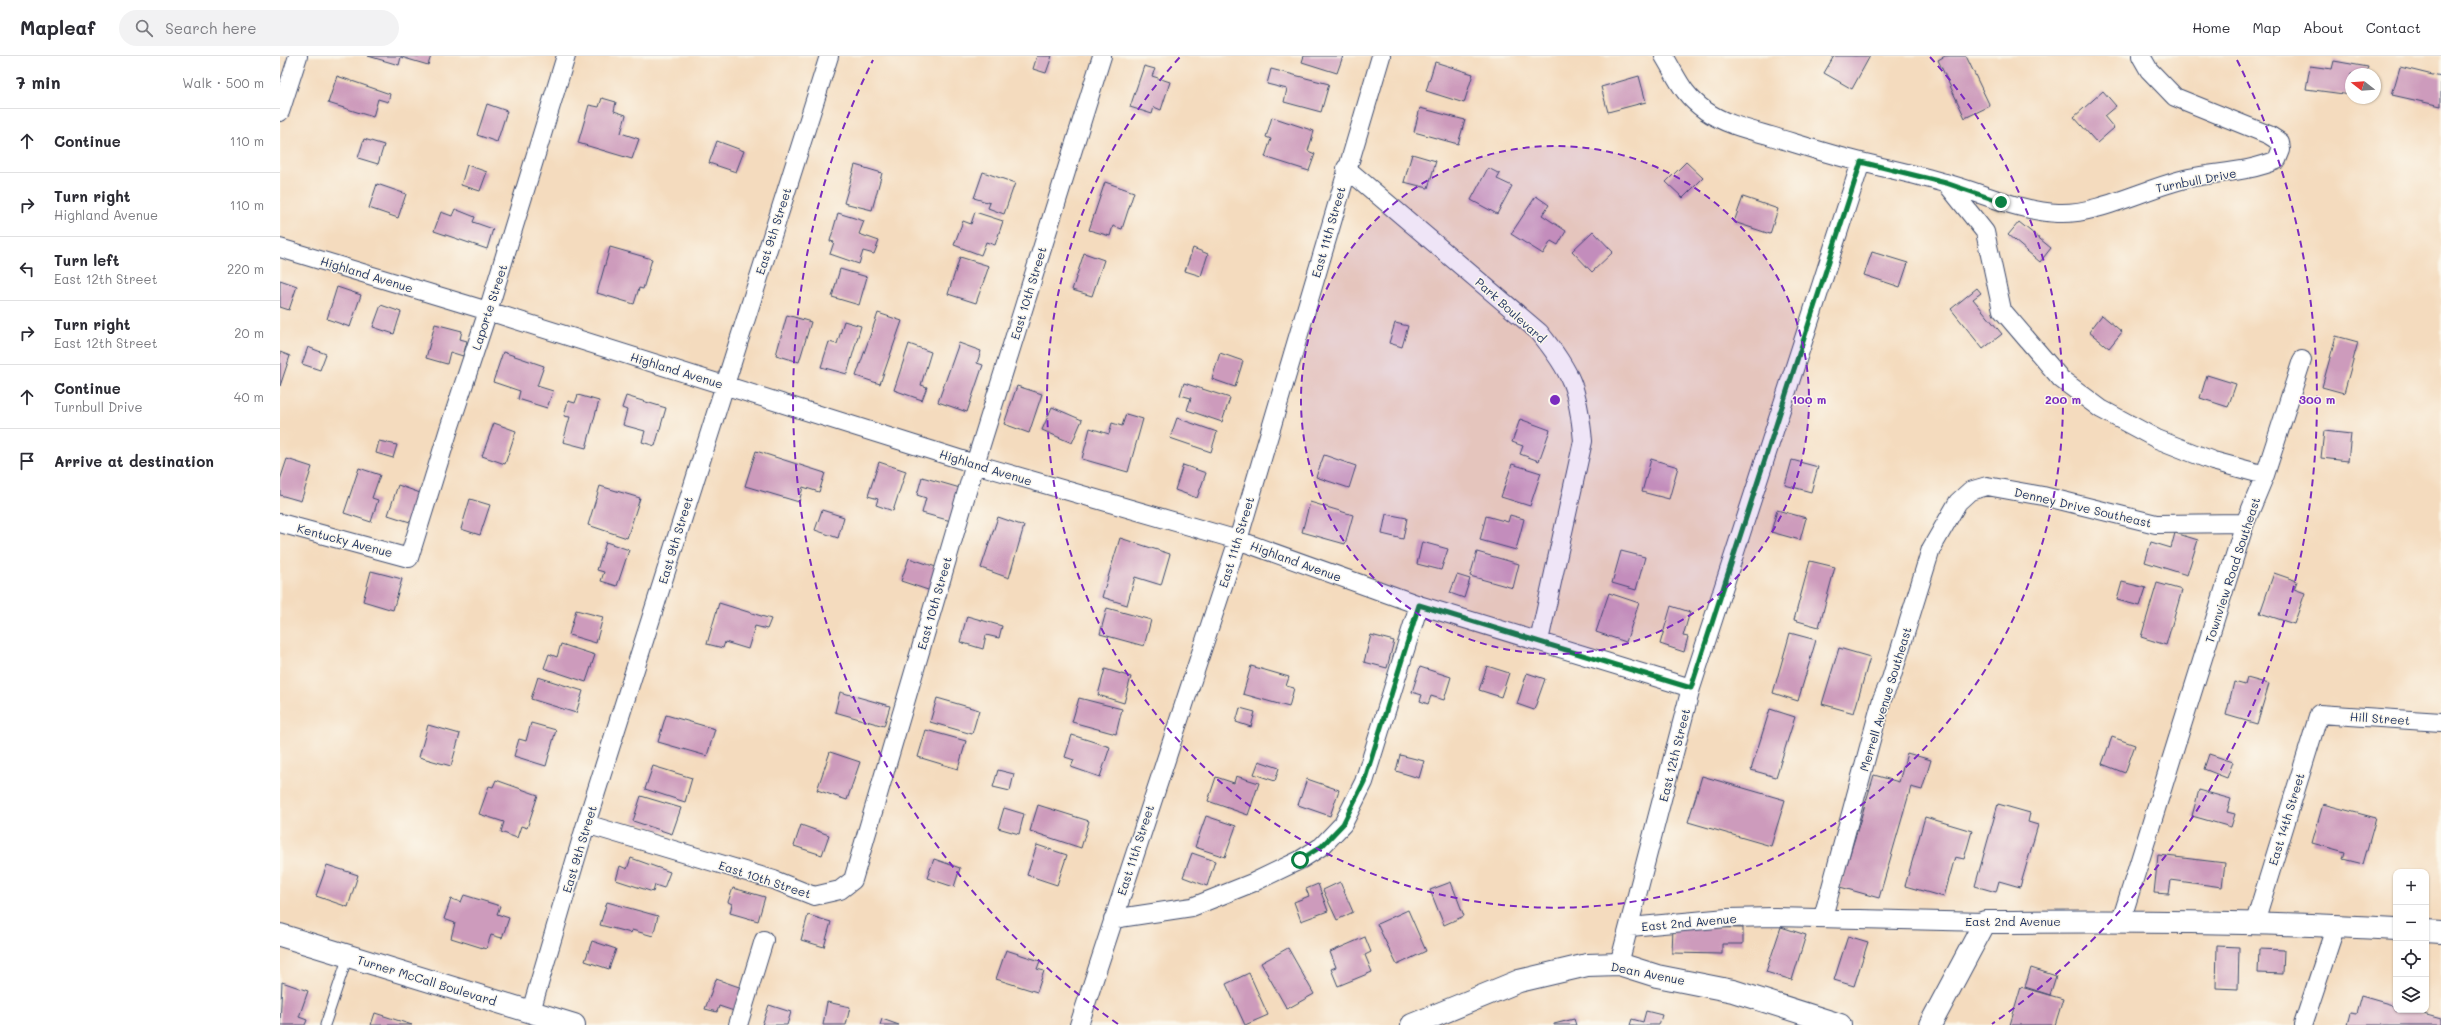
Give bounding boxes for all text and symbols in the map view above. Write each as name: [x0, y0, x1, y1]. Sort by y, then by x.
search box: [119, 10, 399, 46]
text: Mapleaf: [20, 15, 95, 40]
icon: search: [133, 17, 155, 39]
text: Search here: [165, 18, 257, 38]
text: Home: [2192, 18, 2230, 37]
text: Map: [2252, 18, 2281, 37]
text: About: [2303, 18, 2344, 37]
text: Contact: [2366, 18, 2421, 37]
north arrow: [2345, 68, 2381, 104]
text: 7 min: [16, 71, 61, 93]
text: Walk · 500 m: [182, 74, 264, 91]
icon: ahead: [16, 130, 38, 152]
text: Continue: [54, 131, 121, 151]
text: 110 m: [230, 132, 264, 149]
street label: Turnbull Drive: [2154, 164, 2238, 196]
street label: East 9th Street: [751, 185, 795, 277]
street label: East 11th Street: [1307, 185, 1349, 279]
text: Turn right: [54, 186, 131, 206]
route end: [1992, 193, 2010, 211]
icon: right: [16, 194, 38, 216]
text: 110 m: [230, 196, 264, 213]
text: Highland Avenue: [54, 206, 158, 223]
street label: East 10th Street: [1006, 245, 1050, 341]
text: Turn left: [54, 250, 119, 270]
street label: Highland Avenue: [319, 252, 415, 296]
icon: left: [16, 258, 38, 280]
text: 220 m: [227, 260, 264, 277]
street label: Laporte Street: [468, 262, 510, 352]
text: East 12th Street: [54, 270, 157, 287]
street label: Park Boulevard: [1472, 274, 1550, 346]
text: Turn right: [54, 314, 131, 334]
icon: right: [16, 322, 38, 344]
text: 20 m: [234, 324, 264, 341]
text: East 12th Street: [54, 334, 157, 351]
street label: Highland Avenue: [629, 348, 725, 392]
text: Continue: [54, 378, 121, 398]
icon: ahead: [16, 386, 38, 408]
text: 40 m: [234, 388, 264, 405]
text: 100 m: [1792, 391, 1826, 407]
text: 200 m: [2045, 391, 2081, 407]
text: 300 m: [2299, 391, 2335, 407]
centre of rings: [1548, 393, 1562, 407]
text: Turnbull Drive: [54, 398, 143, 415]
street label: Highland Avenue: [938, 445, 1034, 489]
icon: arrive: [16, 450, 38, 472]
text: Arrive at destination: [54, 451, 214, 471]
street label: Denney Drive Southeast: [2013, 483, 2153, 531]
street label: East 9th Street: [654, 494, 696, 586]
street label: East 11th Street: [1215, 495, 1257, 589]
street label: Townview Road Southeast: [2201, 495, 2263, 645]
street label: Kentucky Avenue: [295, 520, 395, 560]
street label: Highland Avenue: [1248, 537, 1344, 585]
street label: East 10th Street: [913, 555, 955, 651]
street label: Merrell Avenue Southeast: [1855, 625, 1915, 773]
street label: East 12th Street: [1655, 707, 1693, 803]
street label: Hill Street: [2349, 708, 2411, 728]
street label: East 14th Street: [2264, 771, 2308, 867]
street label: East 9th Street: [558, 803, 600, 895]
street label: East 11th Street: [1113, 803, 1157, 897]
route start: [1291, 851, 1309, 869]
street label: East 10th Street: [717, 857, 813, 901]
map controls: [2393, 869, 2429, 1013]
button: +: [2393, 869, 2429, 905]
button: −: [2393, 905, 2429, 941]
street label: East 2nd Avenue: [1641, 910, 1737, 934]
street label: East 2nd Avenue: [1965, 913, 2061, 929]
button: locate: [2393, 941, 2429, 977]
street label: Turner McCall Boulevard: [355, 951, 499, 1009]
street label: Dean Avenue: [1610, 958, 1686, 988]
button: layers: [2393, 977, 2429, 1013]

